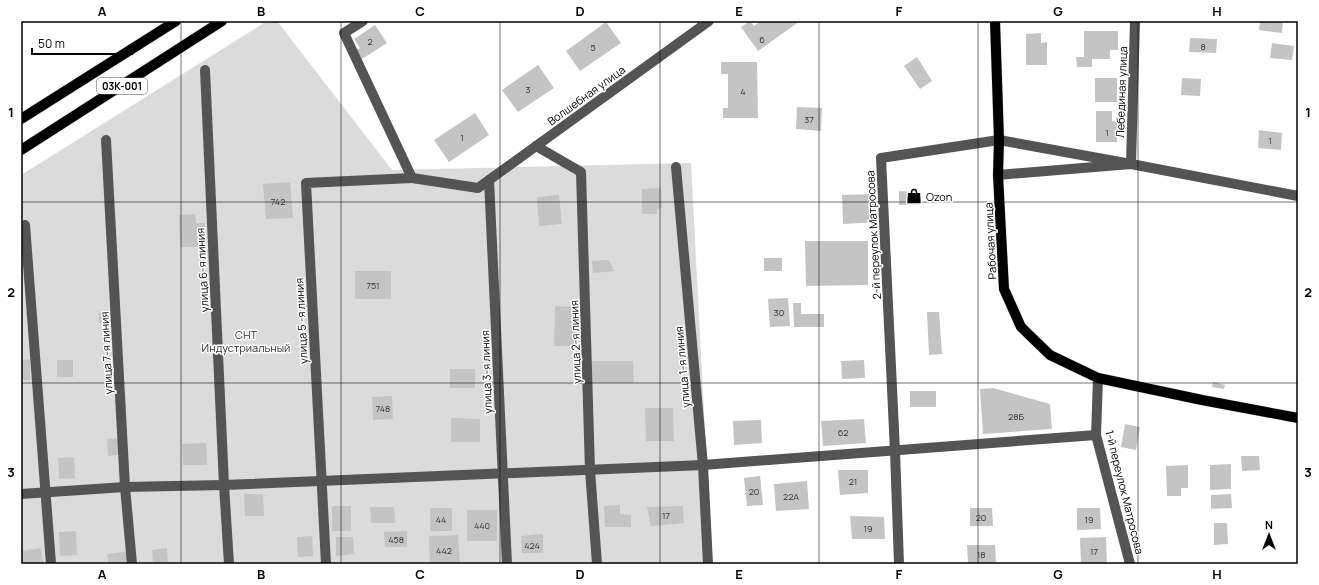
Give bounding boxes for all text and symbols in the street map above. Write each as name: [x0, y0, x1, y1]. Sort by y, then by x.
text: A: [98, 2, 107, 20]
text: B: [257, 2, 265, 20]
text: C: [415, 2, 425, 20]
text: D: [575, 2, 585, 20]
text: E: [735, 2, 743, 20]
text: F: [896, 2, 903, 20]
text: G: [1053, 2, 1063, 20]
text: H: [1212, 2, 1222, 20]
scale bar: [32, 30, 132, 56]
house number: 6: [759, 33, 765, 46]
text: 50 m: [38, 35, 65, 52]
house number: 2: [367, 35, 373, 48]
house number: 8: [1200, 40, 1206, 53]
house number: 5: [590, 41, 596, 54]
street label: Лебединая улица: [1112, 46, 1130, 138]
street label: Волшебная улица: [544, 62, 628, 128]
road number: 03К-001: [97, 78, 147, 94]
house number: 3: [526, 83, 531, 96]
house number: 4: [740, 85, 746, 98]
text: 1: [8, 103, 14, 121]
text: 1: [1305, 103, 1311, 121]
house number: 37: [804, 113, 814, 126]
house number: 1: [1105, 126, 1109, 139]
house number: 1: [460, 131, 464, 144]
house number: 1: [1268, 134, 1272, 147]
street label: 2-й переулок Матросова: [862, 170, 884, 300]
shop icon: Ozon: [905, 187, 923, 205]
place label: Ozon: [926, 189, 952, 204]
house number: 742: [271, 195, 285, 208]
street label: Рабочая улица: [980, 202, 1000, 280]
street label: улица 6-я линия: [192, 227, 212, 313]
street label: улица 5 -я линия: [291, 278, 311, 364]
house number: 751: [366, 279, 380, 292]
text: 2: [7, 283, 15, 301]
text: 2: [1304, 283, 1312, 301]
street label: улица 2-я линия: [566, 300, 584, 384]
house number: 30: [774, 306, 784, 319]
street label: улица 7-я линия: [96, 311, 116, 395]
street label: улица 1-я линия: [671, 326, 693, 408]
park label: СНТ Индустриальный: [202, 327, 290, 355]
street label: улица 3-я линия: [477, 330, 495, 414]
house number: 748: [376, 402, 390, 415]
house number: 28Б: [1008, 410, 1024, 423]
house number: 62: [838, 426, 848, 439]
street label: 1-й переулок Матросова: [1102, 428, 1148, 556]
text: 3: [7, 463, 15, 481]
text: 3: [1304, 463, 1312, 481]
house number: 21: [849, 475, 857, 488]
house number: 20: [749, 485, 759, 498]
house number: 22А: [783, 490, 799, 503]
house number: 17: [662, 509, 670, 522]
house number: 20: [976, 511, 986, 524]
house number: 44: [436, 513, 446, 526]
house number: 19: [1084, 513, 1094, 526]
north arrow: [1249, 515, 1289, 555]
text: N: [1265, 517, 1273, 532]
house number: 440: [474, 519, 490, 532]
house number: 19: [863, 522, 873, 535]
house number: 458: [388, 533, 404, 546]
house number: 424: [524, 539, 540, 552]
house number: 442: [436, 544, 452, 557]
house number: 17: [1090, 545, 1098, 558]
house number: 18: [977, 548, 985, 561]
text: A: [98, 565, 107, 583]
text: B: [257, 565, 265, 583]
text: C: [415, 565, 425, 583]
text: D: [575, 565, 585, 583]
text: E: [735, 565, 743, 583]
text: F: [896, 565, 903, 583]
text: G: [1053, 565, 1063, 583]
text: H: [1212, 565, 1222, 583]

